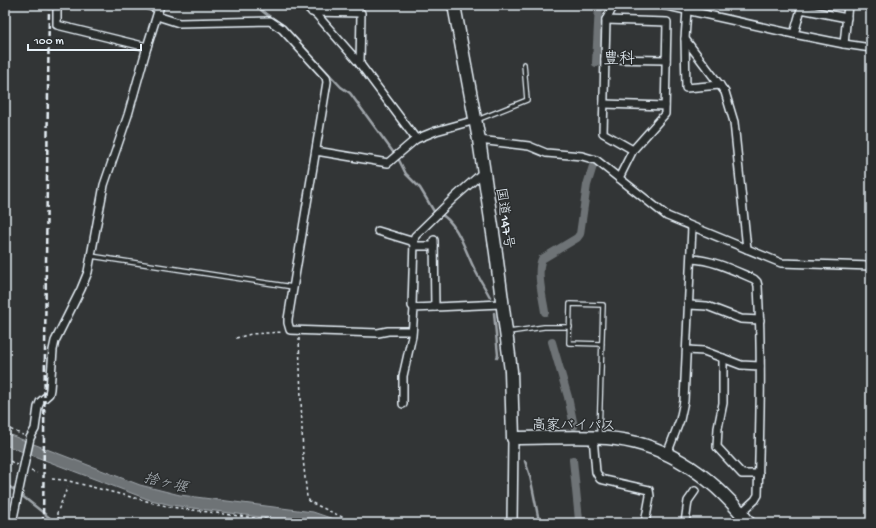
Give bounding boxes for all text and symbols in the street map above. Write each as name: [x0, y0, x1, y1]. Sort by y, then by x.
scale bar: [28, 26, 141, 52]
text: 100 m: [33, 35, 64, 49]
district label: 豊科: [603, 50, 635, 70]
street label: 国道147号: [491, 187, 516, 250]
street label: 高家バイパス: [532, 417, 616, 436]
water label: 捨ヶ堰: [141, 470, 191, 499]

